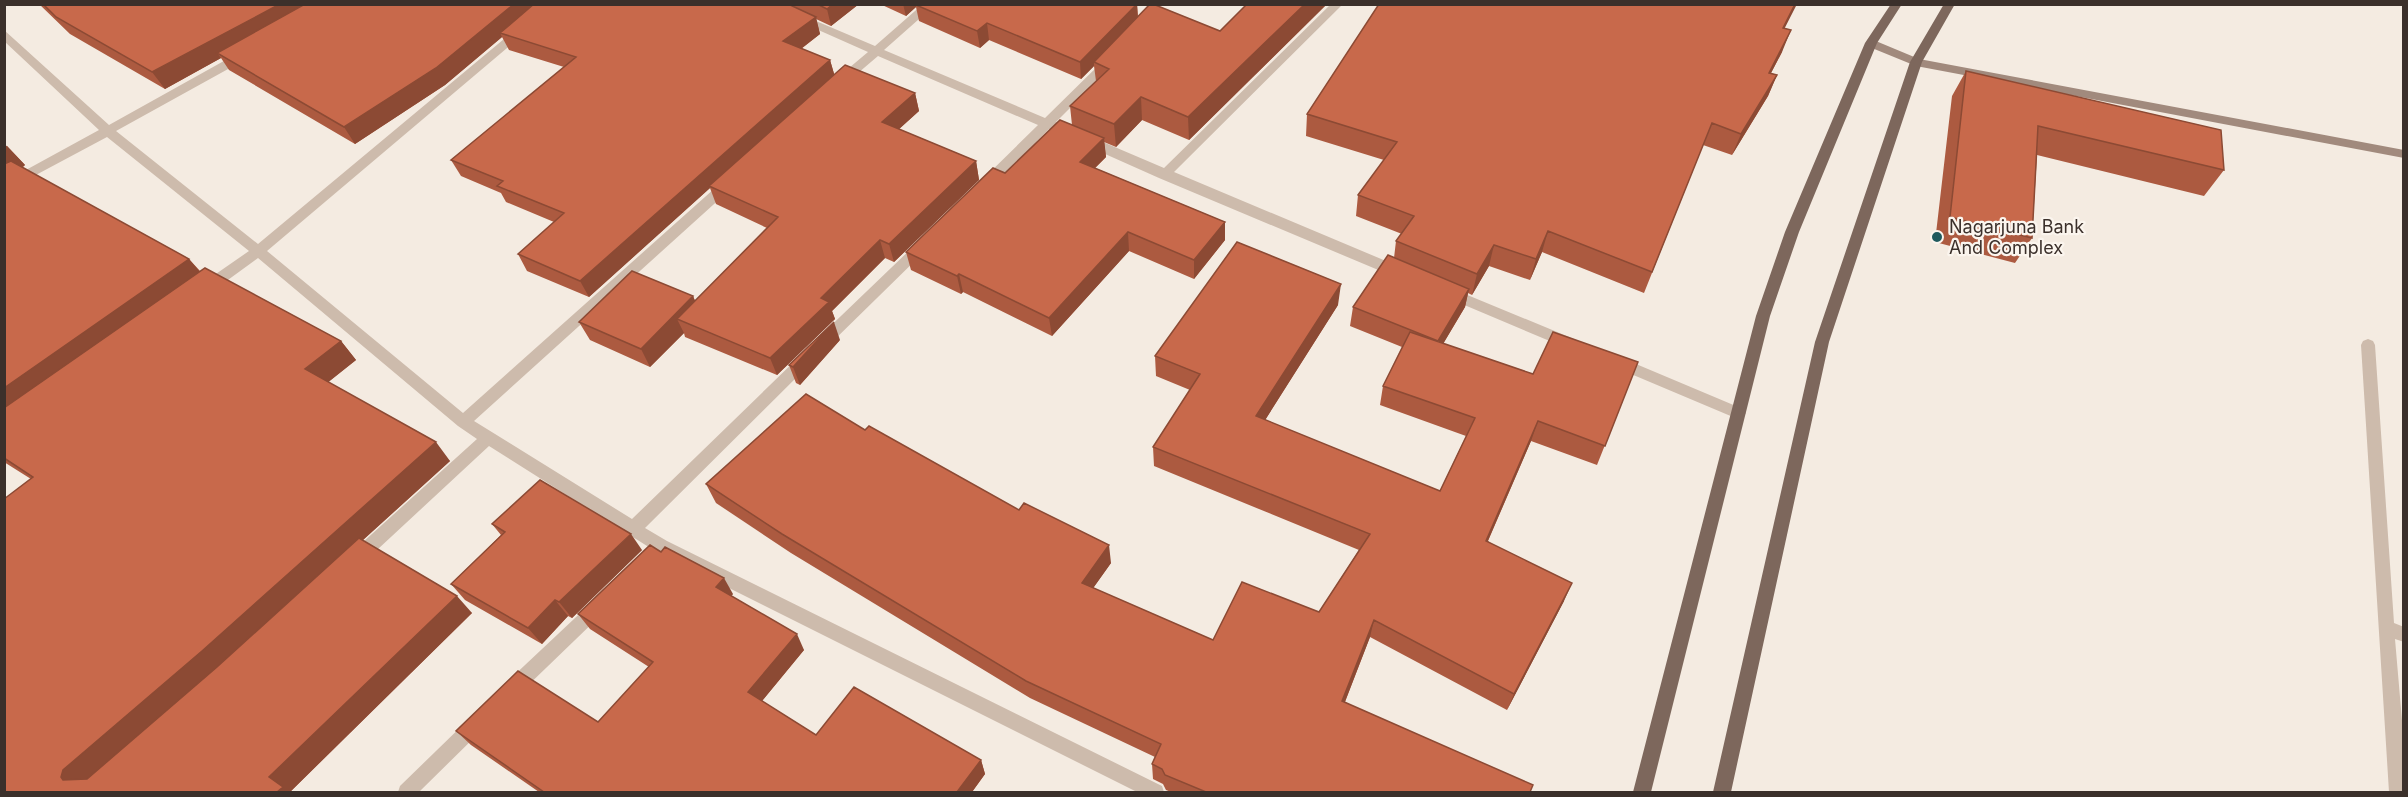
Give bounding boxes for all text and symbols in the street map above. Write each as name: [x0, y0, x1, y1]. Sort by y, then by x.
place label: Nagarjuna Bank And Complex: [1949, 216, 2084, 258]
marker: Nagarjuna Bank And Complex: [1930, 230, 1944, 244]

